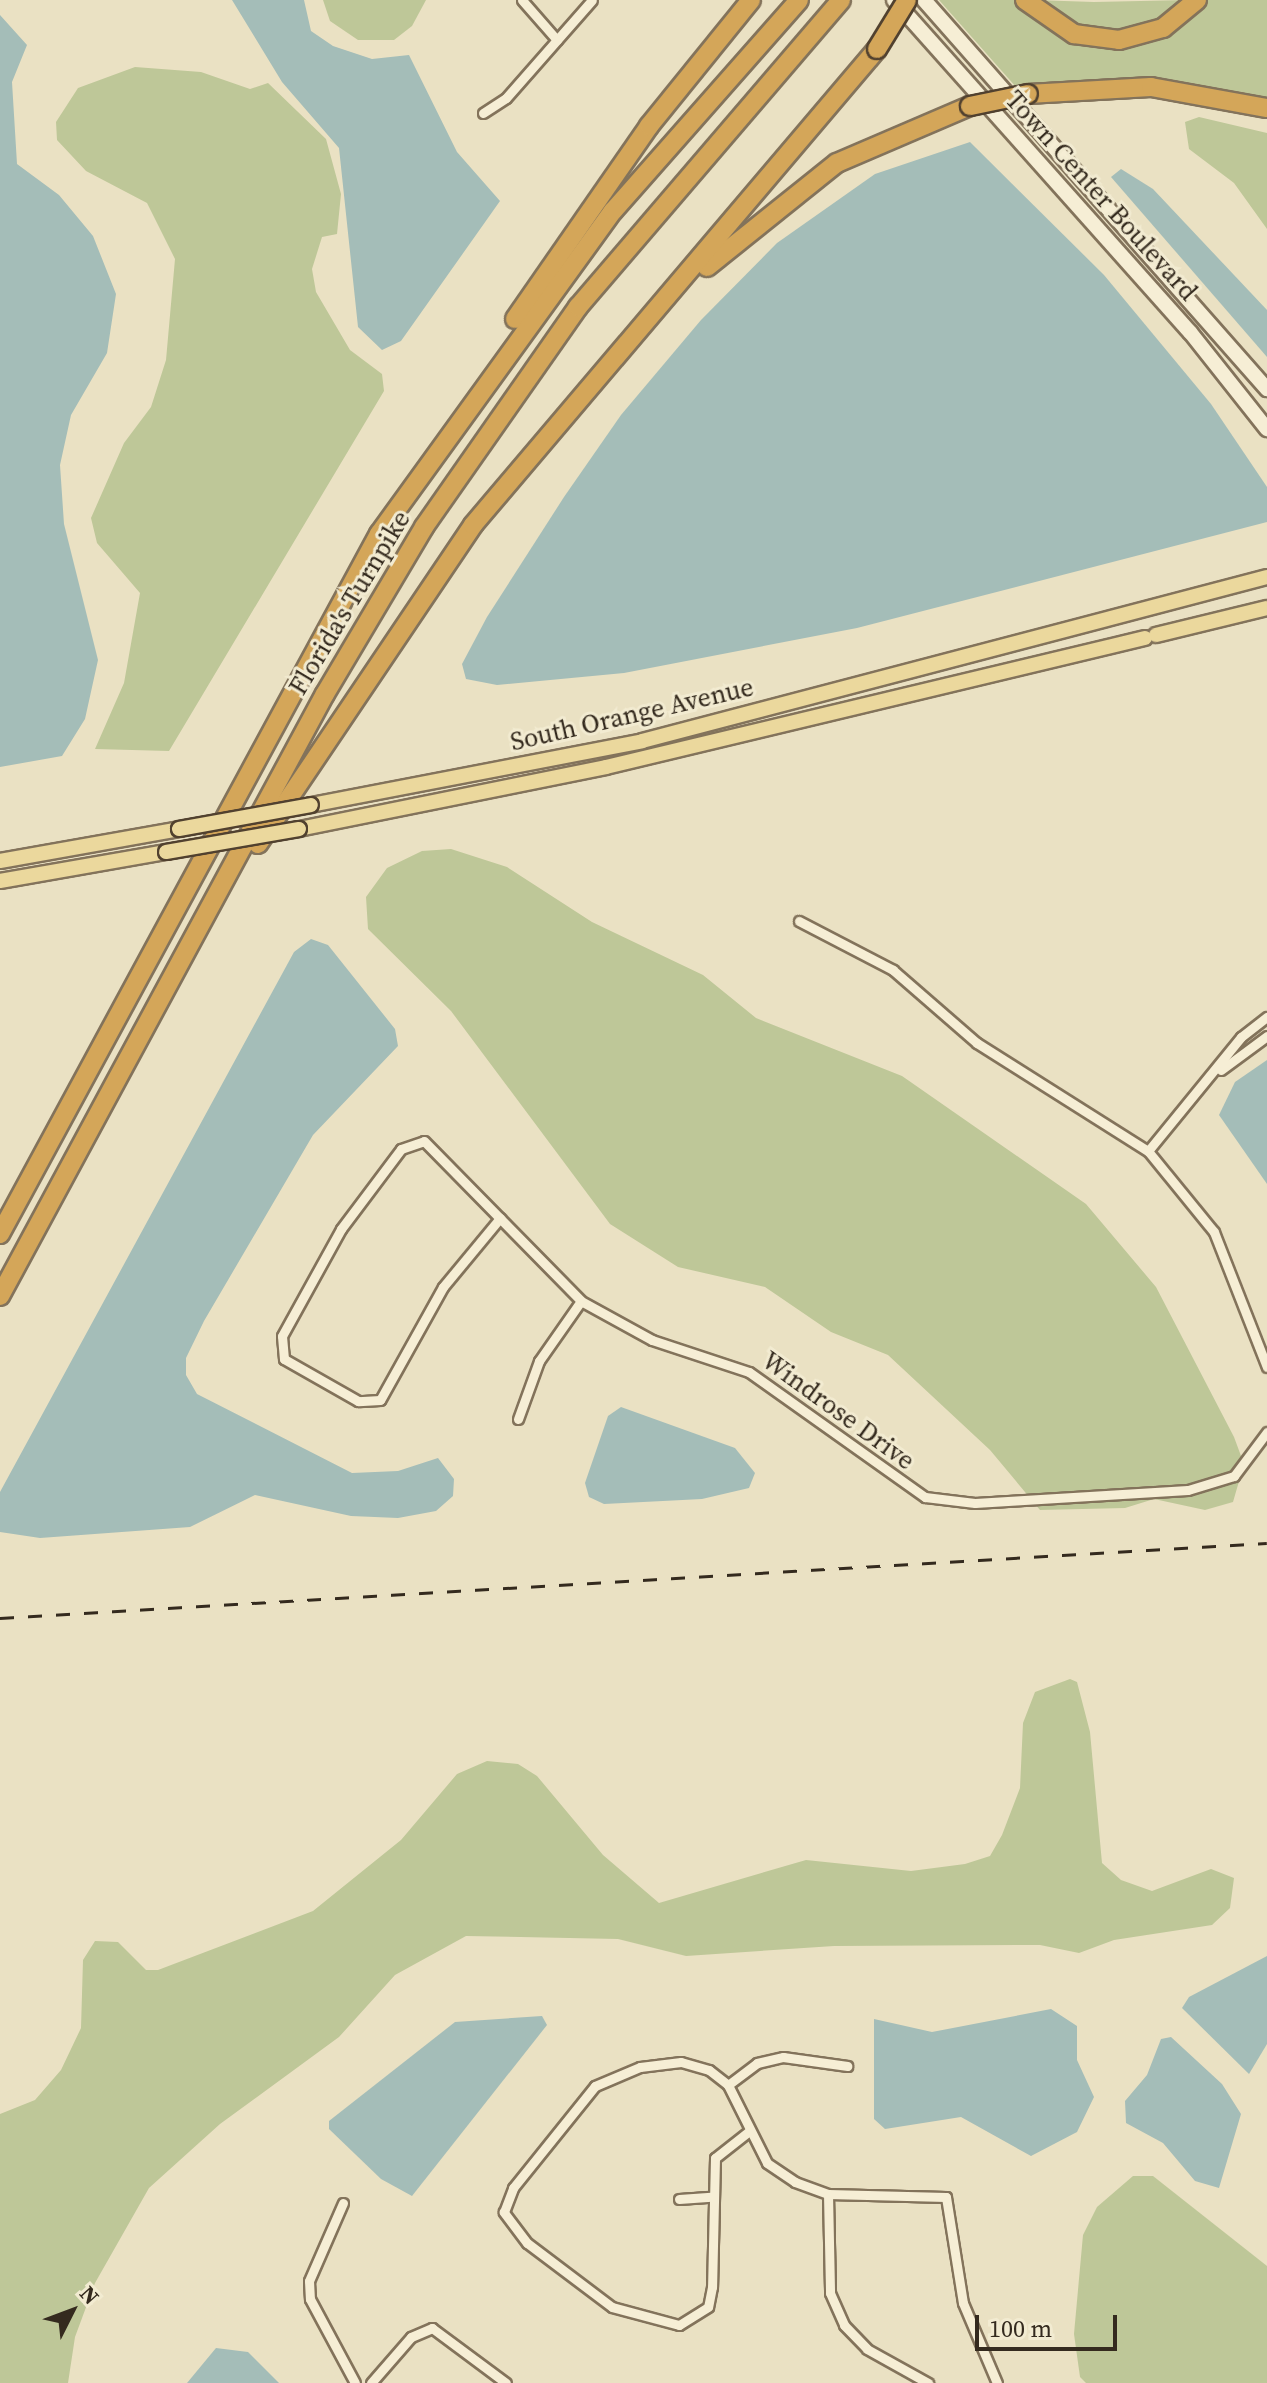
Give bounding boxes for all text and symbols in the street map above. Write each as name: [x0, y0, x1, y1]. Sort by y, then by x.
street label: Town Center Boulevard: [999, 85, 1203, 307]
street label: Florida's Turnpike: [283, 505, 417, 701]
street label: South Orange Avenue: [507, 672, 757, 758]
street label: Windrose Drive: [756, 1345, 920, 1477]
north arrow: [32, 2271, 112, 2351]
text: N: [73, 2279, 106, 2311]
scale bar: [979, 2299, 1121, 2349]
text: 100 m: [989, 2312, 1052, 2345]

